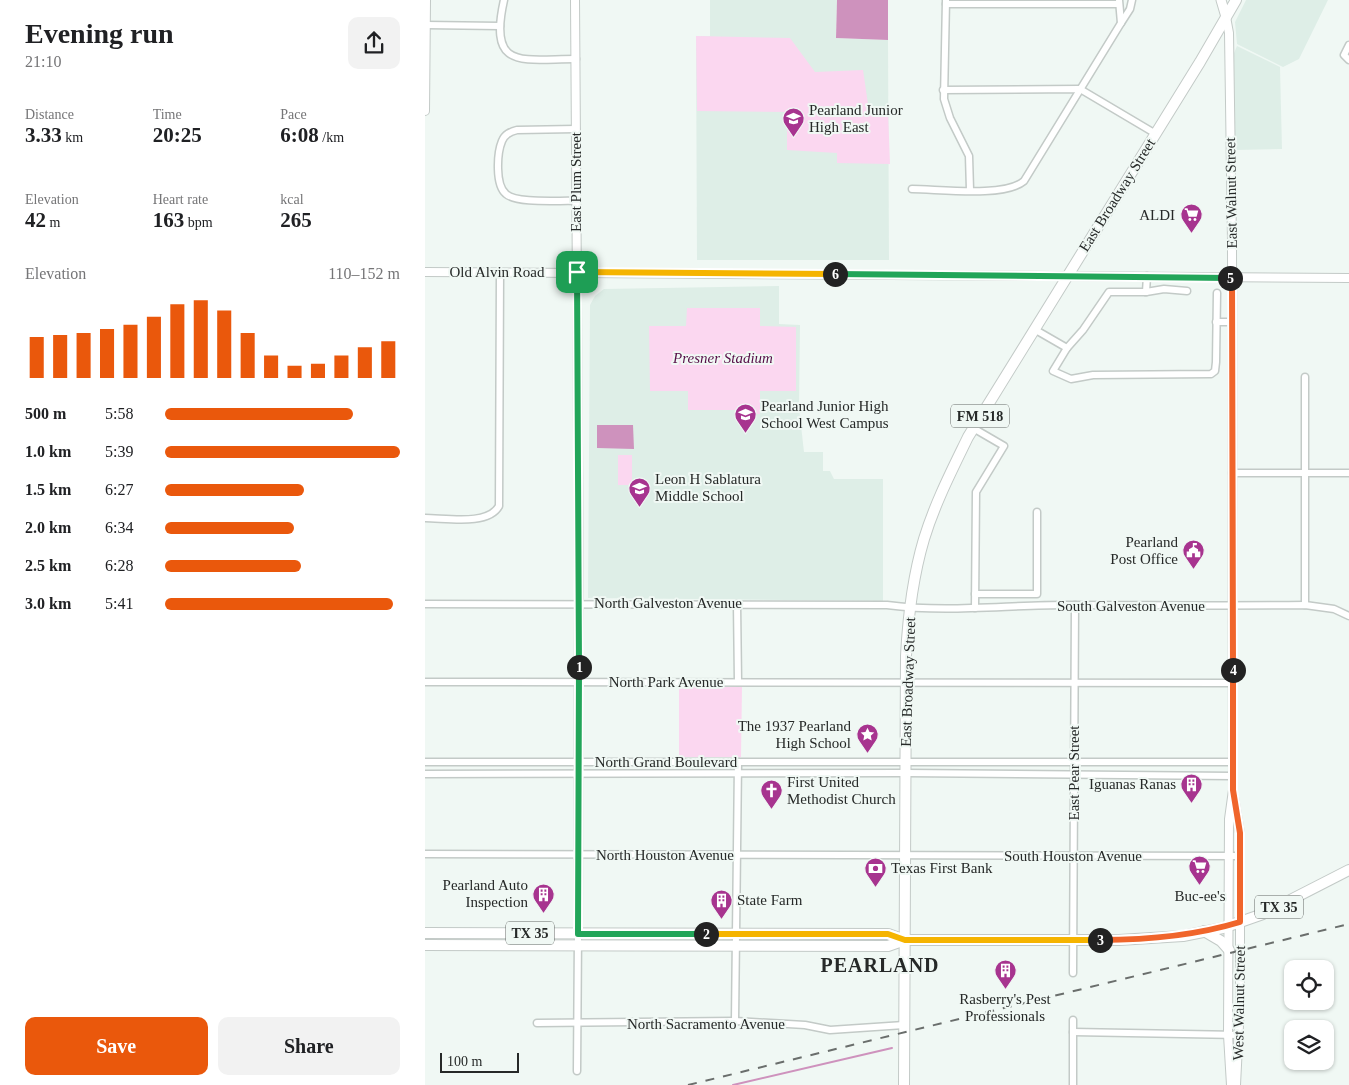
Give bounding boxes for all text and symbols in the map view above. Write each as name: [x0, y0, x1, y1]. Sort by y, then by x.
button: share: [348, 17, 400, 69]
text: Evening run: [25, 18, 174, 49]
text: 21:10: [25, 53, 61, 70]
place label: Pearland Junior High East: [809, 102, 903, 135]
text: Distance: [25, 107, 74, 122]
text: Time: [153, 107, 182, 122]
text: Pace: [280, 107, 307, 122]
school or university icon: Pearland Junior High East: [781, 107, 805, 138]
text: 3.33: [25, 123, 62, 147]
text: 20:25: [153, 123, 202, 147]
text: 6:08: [280, 123, 319, 147]
text: km: [62, 130, 83, 145]
text: /km: [319, 130, 344, 145]
street label: East Plum Street: [568, 131, 584, 232]
street label: East Broadway Street: [1076, 135, 1159, 254]
street label: East Walnut Street: [1222, 137, 1240, 249]
text: Elevation: [25, 192, 79, 207]
text: Heart rate: [153, 192, 208, 207]
text: kcal: [280, 192, 304, 207]
supermarket icon: ALDI: [1179, 203, 1203, 234]
place label: ALDI: [1139, 207, 1175, 223]
text: 42: [25, 208, 46, 232]
text: 163: [153, 208, 184, 232]
text: 265: [280, 208, 312, 232]
text: m: [46, 215, 60, 230]
text: bpm: [184, 215, 213, 230]
pin: [556, 251, 598, 293]
icon: arrive: [563, 258, 591, 286]
pin: 6: [823, 262, 847, 286]
street label: Old Alvin Road: [449, 264, 545, 280]
text: Elevation: [25, 265, 86, 282]
text: 110–152 m: [328, 265, 400, 282]
pin: 5: [1217, 266, 1243, 290]
text: 6: [832, 267, 839, 282]
text: 5: [1227, 271, 1234, 286]
park label: Presner Stadium: [672, 350, 773, 366]
place label: Pearland Junior High School West Campus: [761, 398, 889, 431]
school or university icon: Pearland Junior High School West Campus: [733, 403, 757, 434]
road number: FM 518: [951, 404, 1009, 428]
text: 500 m: [25, 405, 66, 422]
text: 5:58: [105, 405, 133, 422]
text: 1.0 km: [25, 443, 71, 460]
text: 5:39: [105, 443, 133, 460]
place label: Leon H Sablatura Middle School: [655, 471, 761, 504]
school or university icon: Leon H Sablatura Middle School: [627, 476, 651, 507]
text: 1.5 km: [25, 481, 71, 498]
text: 6:27: [105, 481, 133, 498]
text: 2.0 km: [25, 519, 71, 536]
text: 6:34: [105, 519, 133, 536]
place label: Pearland Post Office: [1110, 534, 1178, 567]
public building icon: Pearland Post Office: [1182, 539, 1206, 570]
text: 2.5 km: [25, 557, 71, 574]
text: 6:28: [105, 557, 133, 574]
text: 3.0 km: [25, 595, 71, 612]
text: 5:41: [105, 595, 133, 612]
street label: North Galveston Avenue: [594, 595, 742, 611]
street label: South Galveston Avenue: [1057, 598, 1205, 614]
street label: East Broadway Street: [898, 616, 918, 747]
pin: 1: [567, 654, 591, 680]
pin: 4: [1221, 658, 1245, 682]
text: 1: [576, 660, 583, 675]
text: 4: [1230, 663, 1237, 678]
street label: North Park Avenue: [609, 674, 724, 690]
place label: The 1937 Pearland High School: [738, 718, 851, 751]
place icon: The 1937 Pearland High School: [855, 723, 879, 754]
street label: East Pear Street: [1066, 725, 1082, 820]
street label: North Grand Boulevard: [595, 754, 738, 770]
building icon: Iguanas Ranas: [1180, 772, 1204, 803]
place label: First United Methodist Church: [787, 774, 896, 807]
place label: Iguanas Ranas: [1089, 776, 1176, 792]
church icon: First United Methodist Church: [759, 779, 783, 810]
street label: North Houston Avenue: [596, 847, 734, 863]
street label: South Houston Avenue: [1004, 848, 1142, 864]
supermarket icon: Buc-ee's: [1188, 855, 1212, 886]
bank icon: Texas First Bank: [863, 856, 887, 887]
place label: Texas First Bank: [891, 860, 993, 876]
place label: Pearland Auto Inspection: [443, 877, 528, 910]
building icon: Pearland Auto Inspection: [532, 882, 556, 913]
building icon: State Farm: [709, 888, 733, 919]
place label: Buc-ee's: [1174, 888, 1226, 904]
place label: State Farm: [737, 892, 803, 908]
road number: TX 35: [1255, 896, 1303, 919]
road number: TX 35: [506, 921, 554, 944]
pin: 2: [693, 922, 719, 946]
text: 2: [703, 927, 710, 942]
pin: 3: [1087, 928, 1113, 952]
text: 3: [1097, 933, 1104, 948]
street label: West Walnut Street: [1230, 945, 1248, 1061]
district label: PEARLAND: [820, 954, 940, 976]
building icon: Rasberry's Pest Professionals: [993, 959, 1017, 990]
map controls: [1284, 960, 1334, 1070]
button: locate: [1284, 960, 1334, 1010]
place label: Rasberry's Pest Professionals: [959, 991, 1052, 1024]
street label: North Sacramento Avenue: [627, 1016, 785, 1032]
button: Save: [25, 1017, 208, 1075]
button: Share: [218, 1017, 400, 1075]
button: layers: [1284, 1020, 1334, 1070]
scale bar: [440, 1050, 519, 1073]
text: 100 m: [447, 1054, 482, 1069]

